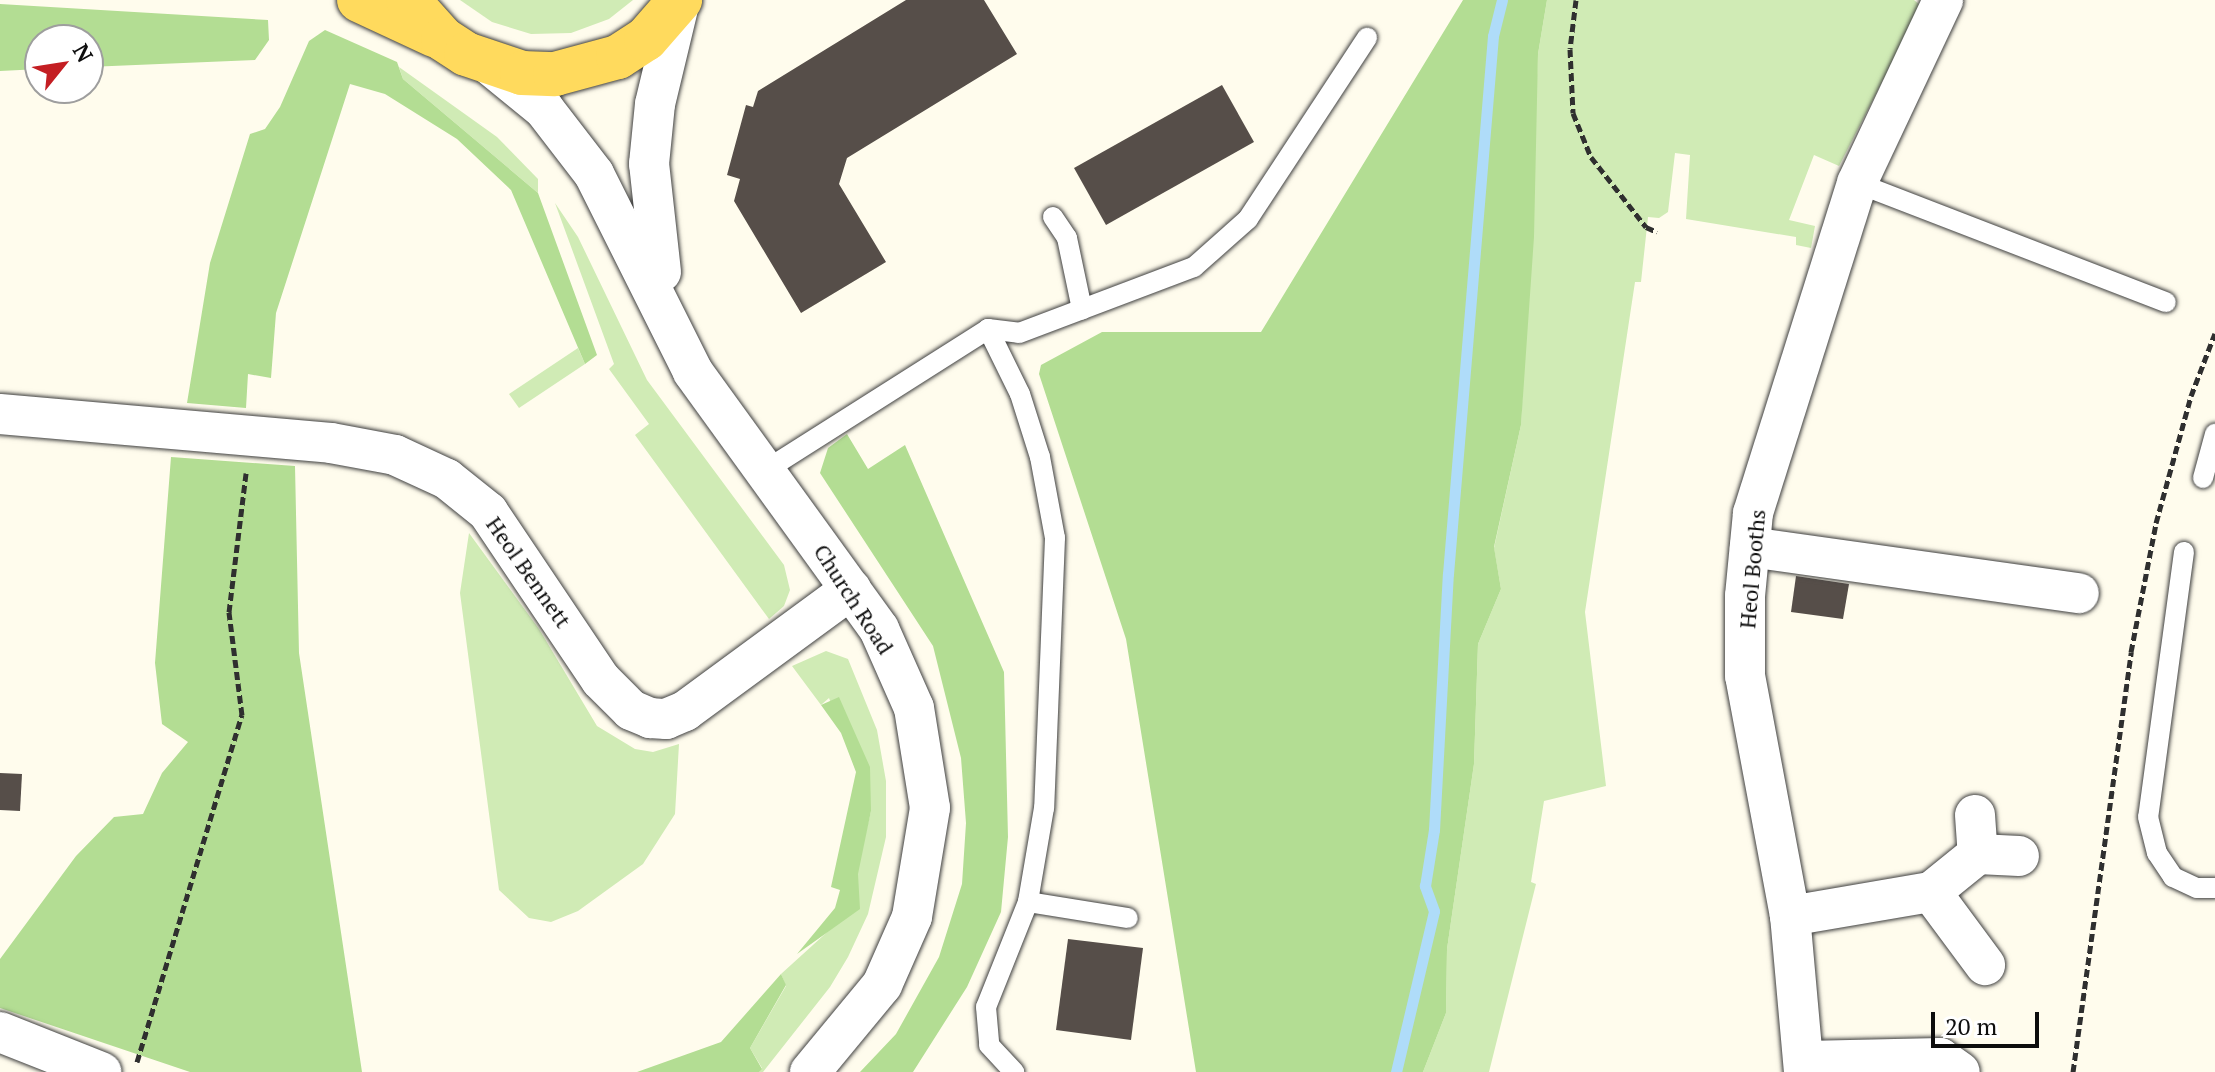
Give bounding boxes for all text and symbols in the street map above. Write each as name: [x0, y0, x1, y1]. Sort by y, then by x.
north arrow: [24, 24, 104, 104]
text: N: [67, 38, 100, 67]
street label: Heol Booths: [1734, 508, 1770, 630]
street label: Heol Bennett: [481, 511, 577, 633]
street label: Church Road: [809, 539, 899, 659]
scale bar: [1935, 996, 2043, 1046]
text: 20 m: [1945, 1010, 1997, 1042]

